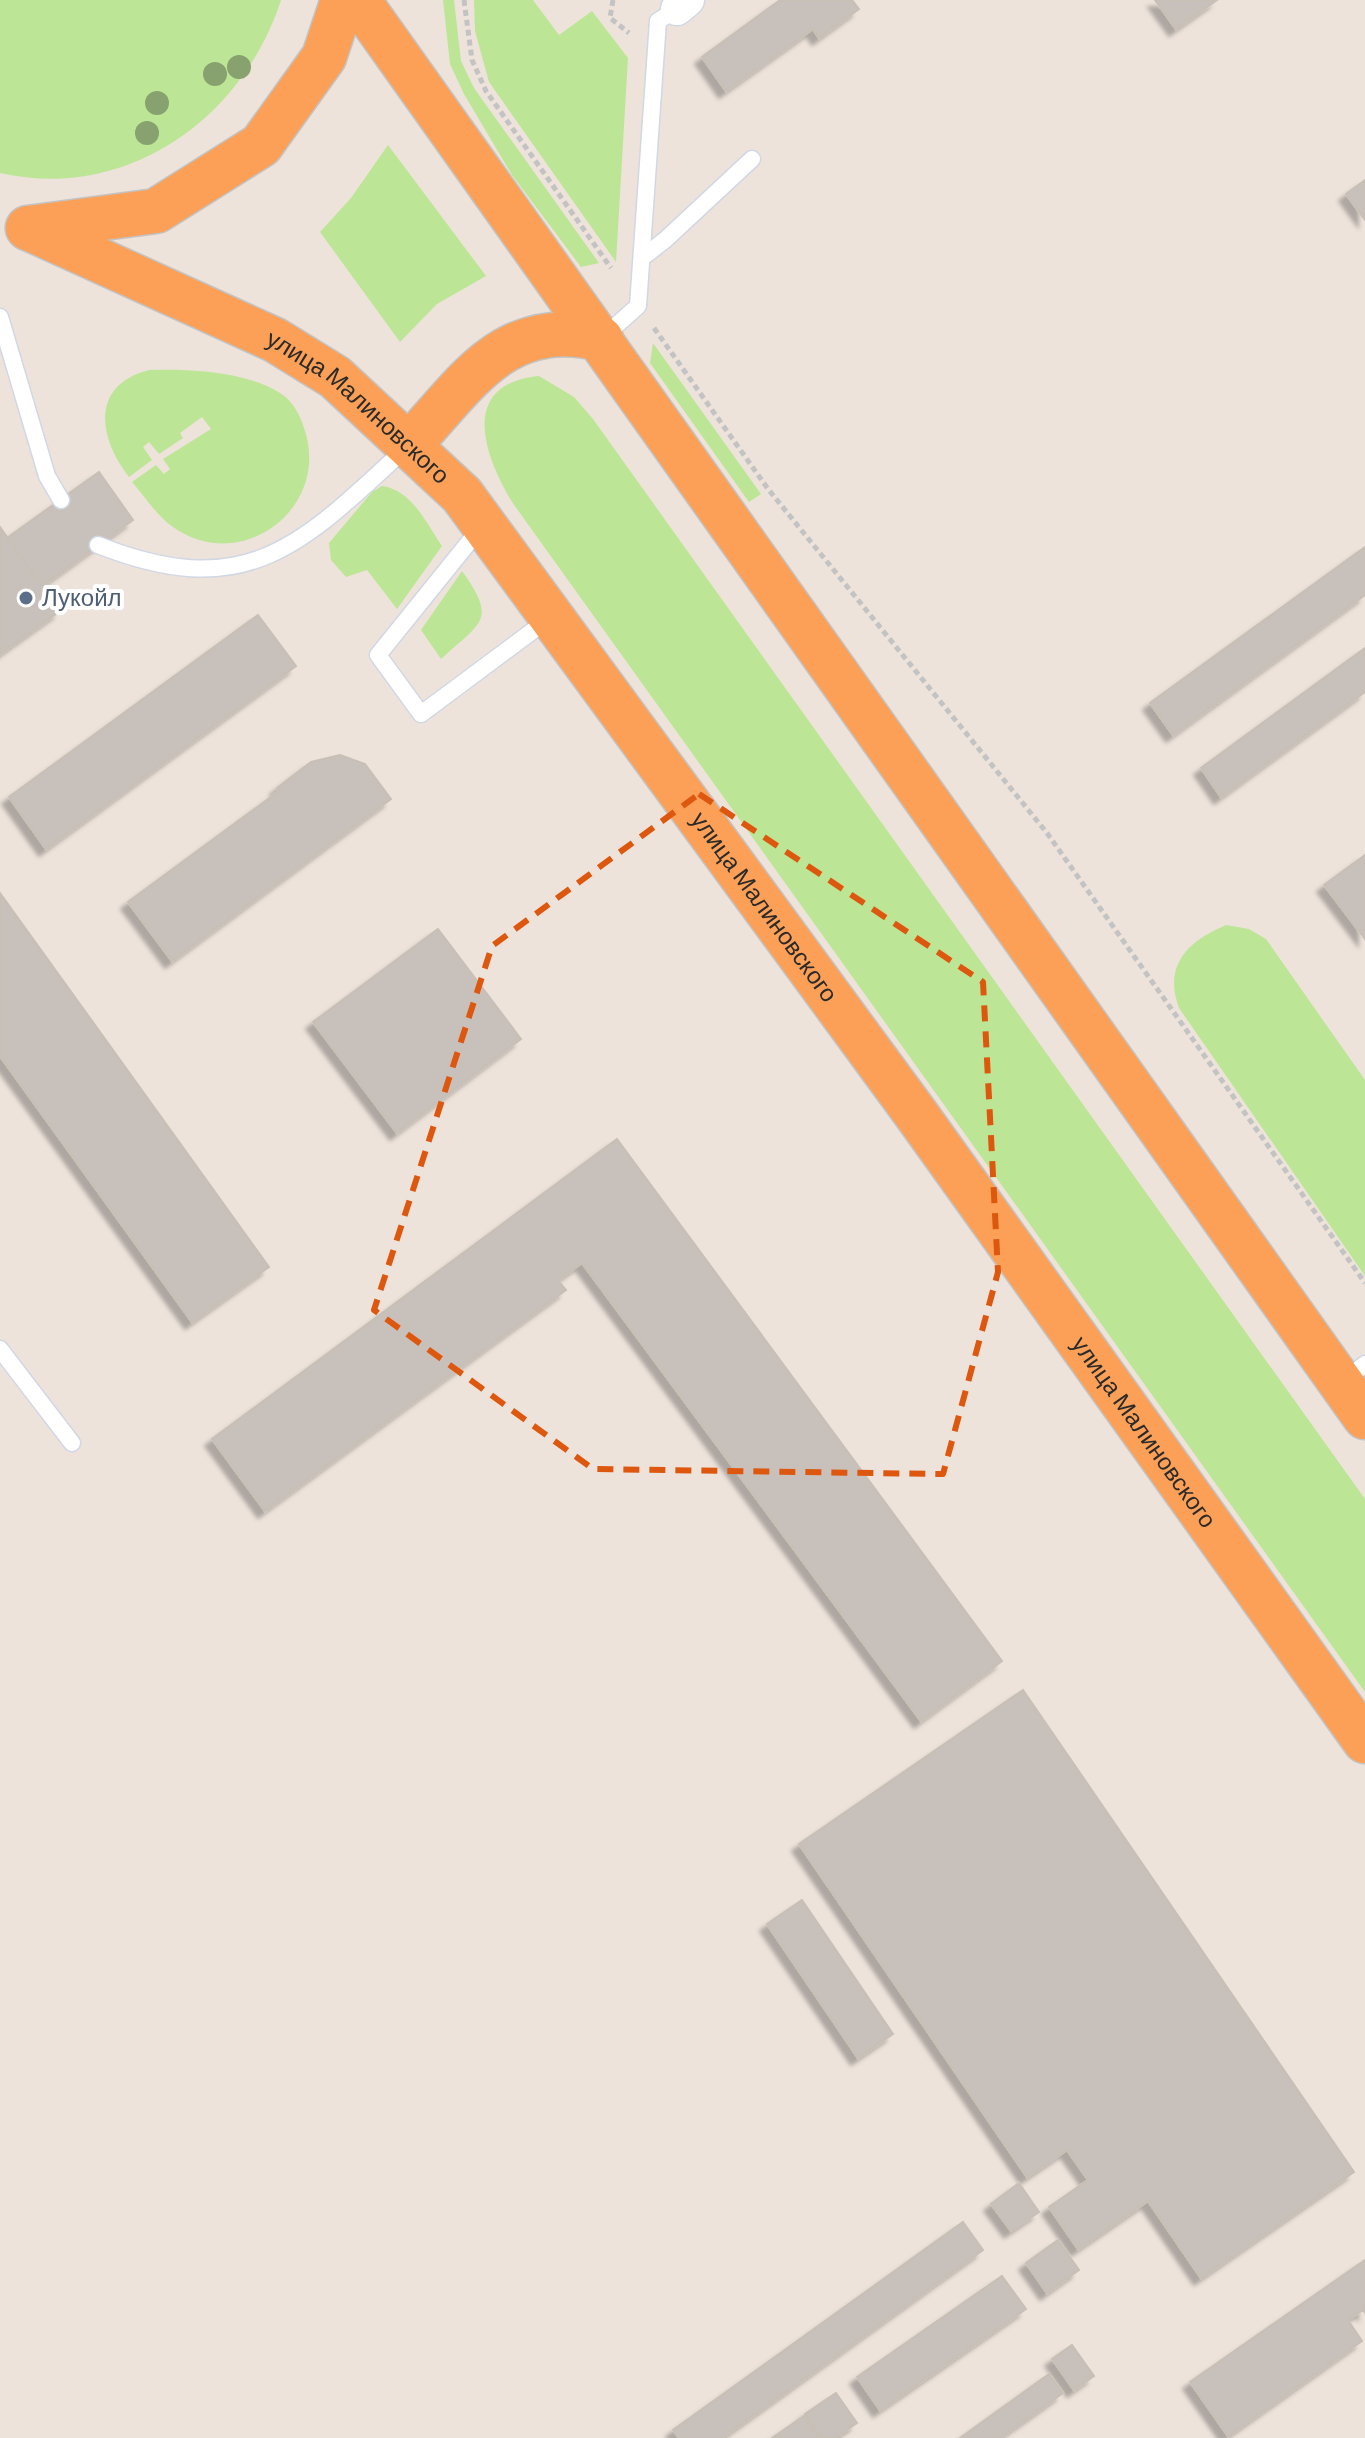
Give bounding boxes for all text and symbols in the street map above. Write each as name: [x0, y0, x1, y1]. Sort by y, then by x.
street label: улица Малиновского: [263, 322, 456, 489]
place label: Лукойл: [42, 582, 122, 611]
marker: Лукойл: [17, 589, 35, 607]
street label: улица Малиновского: [686, 805, 845, 1007]
street label: улица Малиновского: [1067, 1330, 1223, 1533]

